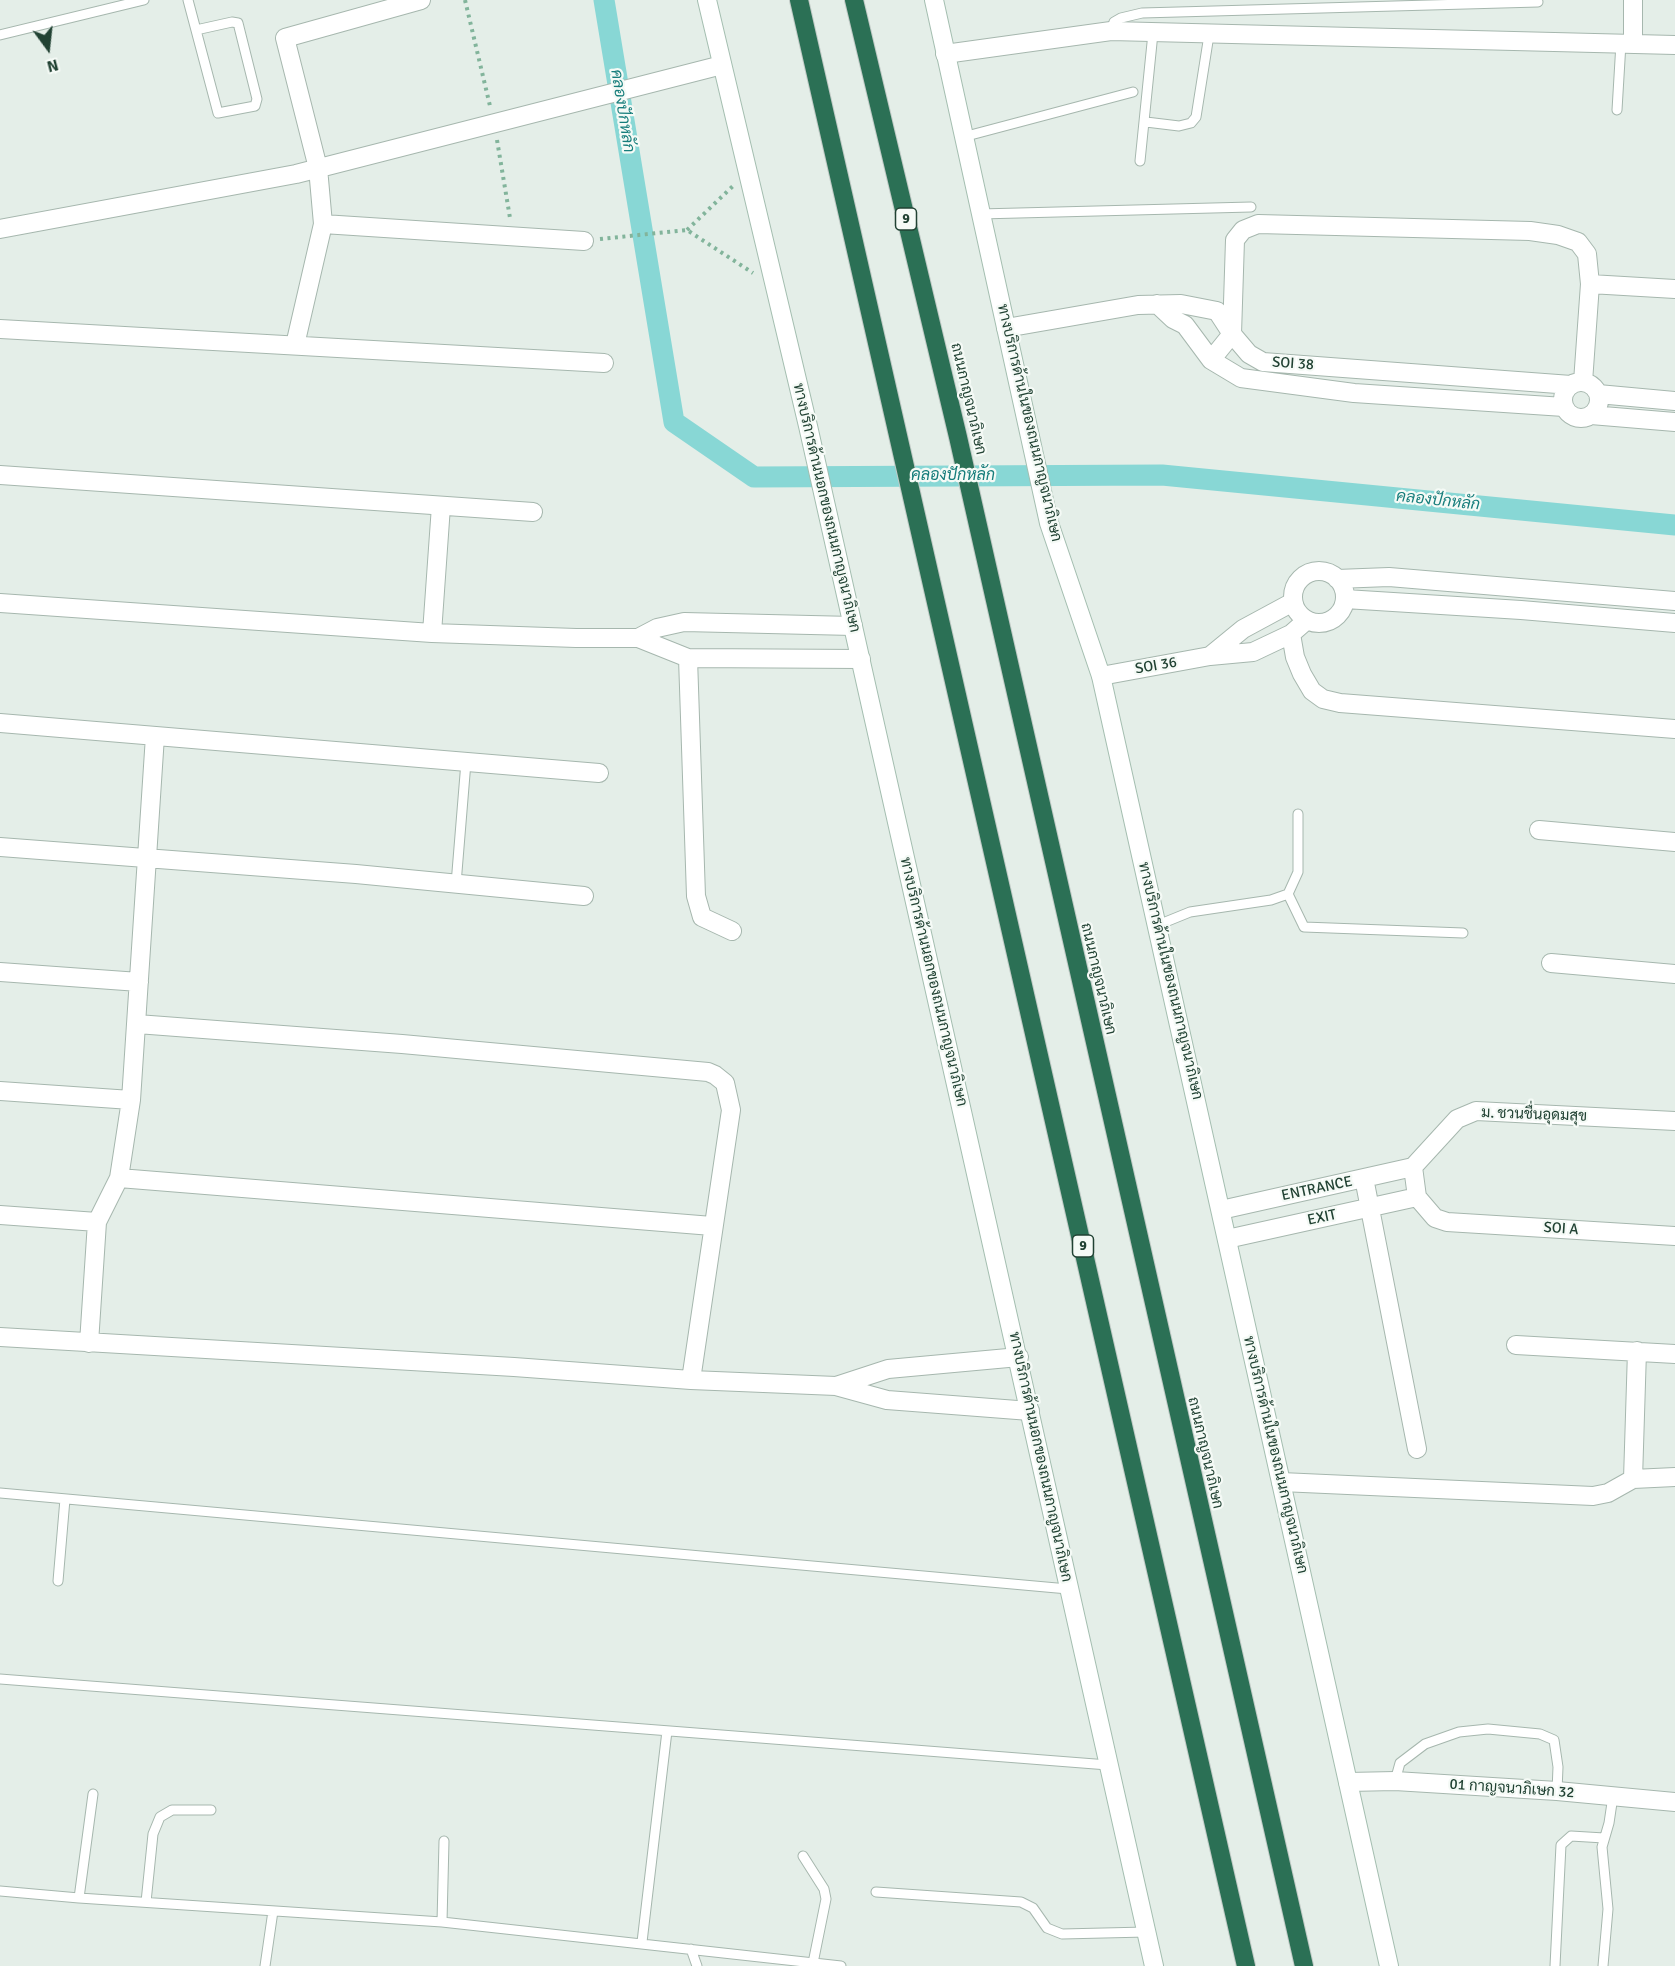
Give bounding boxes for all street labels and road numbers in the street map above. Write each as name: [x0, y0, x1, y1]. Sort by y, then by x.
road number: 9: [896, 208, 916, 230]
street label: ทางบริการด้านในของถนนกาญจนาภิเษก: [993, 302, 1065, 544]
street label: ถนนกาญจนาภิเษก: [946, 341, 990, 457]
street label: SOI 38: [1271, 354, 1315, 374]
street label: ทางบริการด้านนอกของถนนกาญจนาภิเษก: [789, 382, 863, 634]
street label: SOI 36: [1134, 653, 1178, 679]
street label: ทางบริการด้านนอกของถนนกาญจนาภิเษก: [896, 856, 970, 1108]
street label: ทางบริการด้านในของถนนกาญจนาภิเษก: [1134, 860, 1206, 1102]
street label: ถนนกาญจนาภิเษก: [1076, 921, 1120, 1037]
street label: ม. ชวนชื่นอุดมสุข: [1481, 1104, 1587, 1126]
street label: ENTRANCE: [1280, 1173, 1354, 1205]
street label: EXIT: [1306, 1206, 1338, 1230]
street label: SOI A: [1543, 1219, 1579, 1239]
road number: 9: [1072, 1235, 1094, 1257]
street label: ทางบริการด้านนอกของถนนกาญจนาภิเษก: [1005, 1330, 1075, 1584]
street label: ทางบริการด้านในของถนนกาญจนาภิเษก: [1239, 1334, 1311, 1576]
street label: ถนนกาญจนาภิเษก: [1183, 1395, 1227, 1511]
street label: 01 กาญจนาภิเษก 32: [1449, 1776, 1575, 1802]

